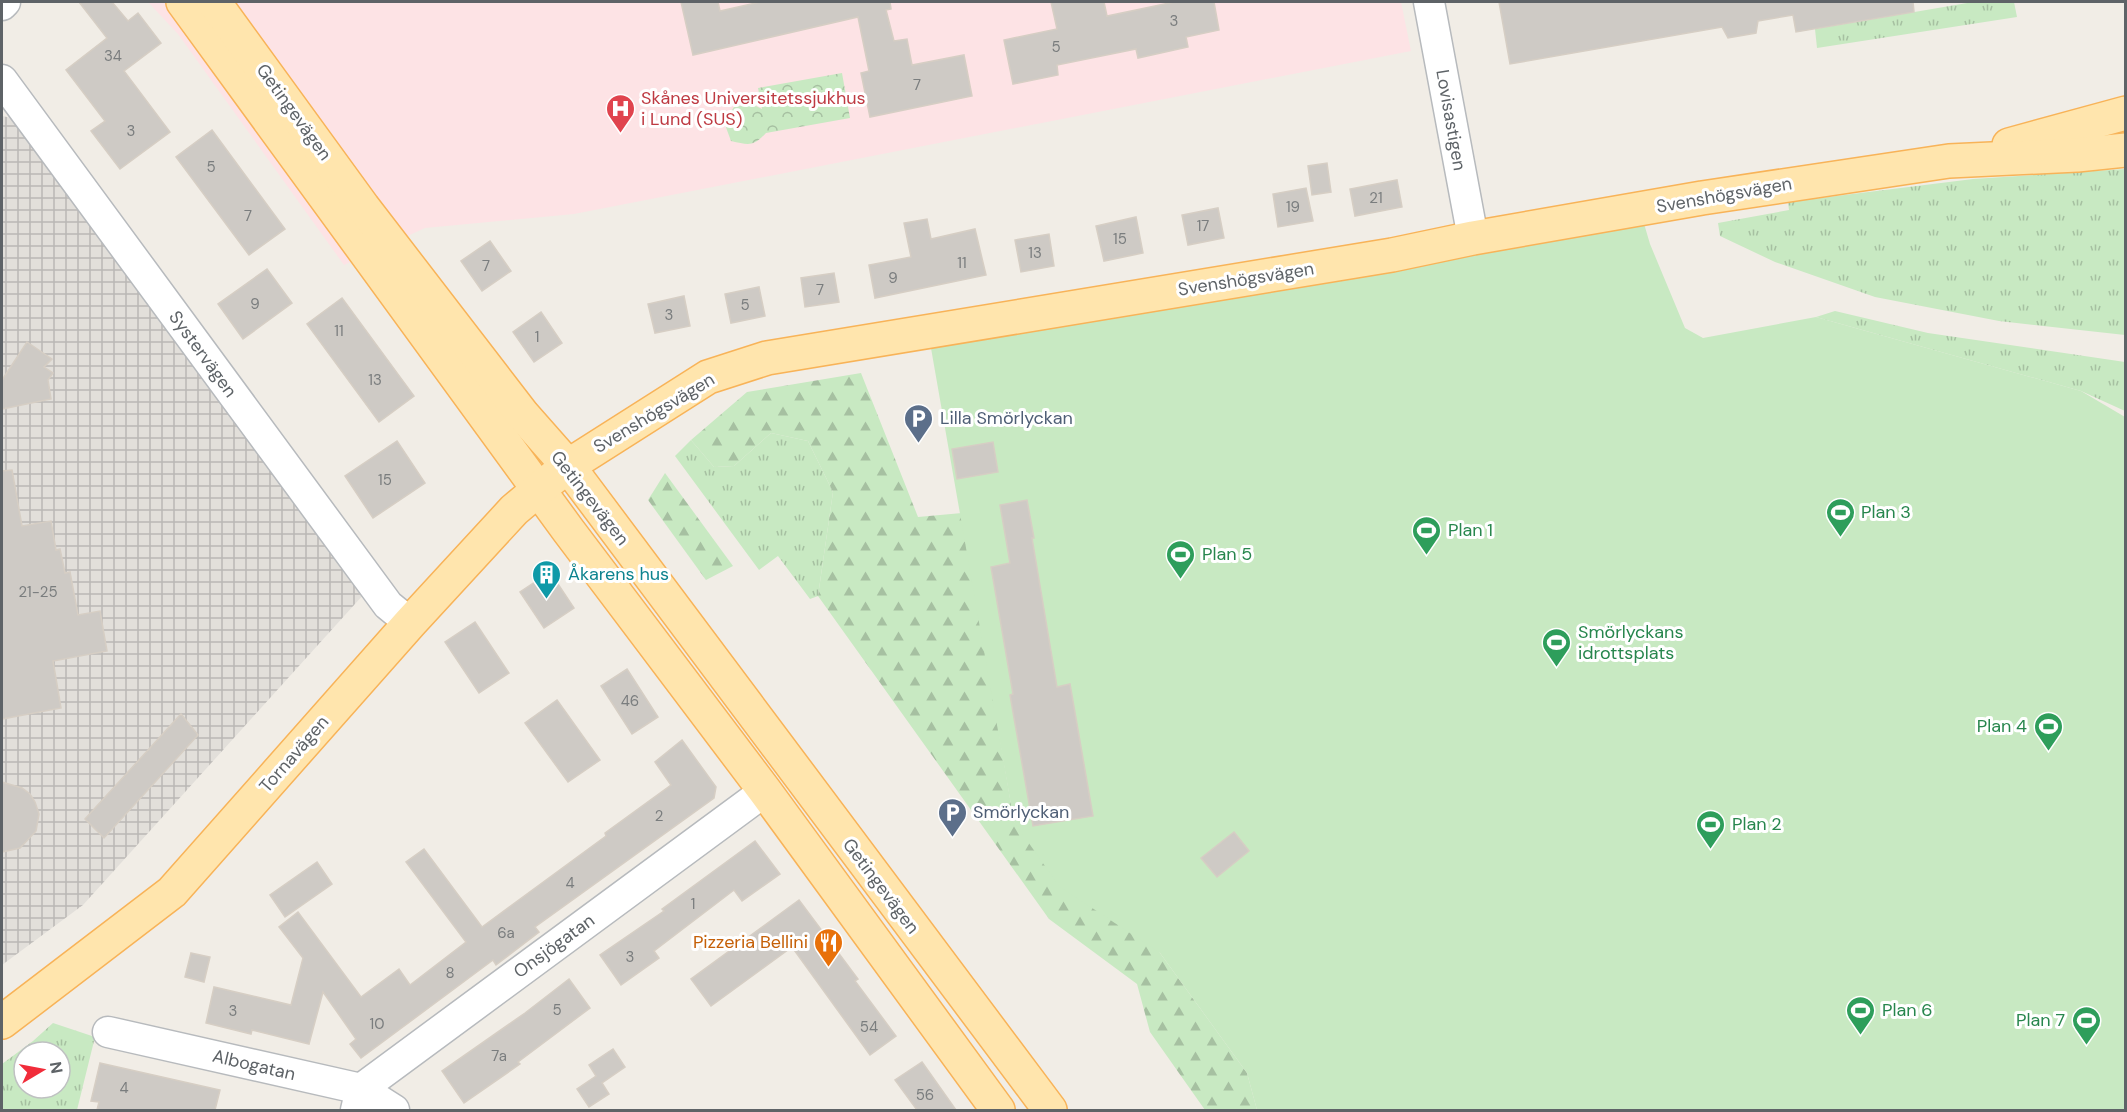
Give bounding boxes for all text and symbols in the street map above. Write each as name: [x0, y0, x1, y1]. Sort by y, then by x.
house number: 3: [1170, 11, 1178, 31]
house number: 5: [1051, 37, 1061, 57]
house number: 34: [104, 46, 122, 66]
street label: Getingevägen: [251, 59, 337, 165]
street label: Lovisastigen: [1430, 68, 1472, 172]
house number: 7: [913, 75, 921, 95]
place label: Skånes Universitetssjukhus i Lund (SUS): [641, 86, 866, 131]
hospital icon: Skånes Universitetssjukhus i Lund (SUS): [604, 92, 636, 134]
house number: 3: [127, 121, 135, 141]
house number: 5: [206, 157, 216, 177]
street label: Svenshögsvägen: [1654, 171, 1794, 219]
house number: 21: [1369, 188, 1383, 208]
house number: 19: [1286, 197, 1300, 217]
house number: 7: [244, 206, 252, 226]
house number: 17: [1197, 216, 1209, 236]
house number: 15: [1113, 229, 1127, 249]
house number: 13: [1028, 243, 1042, 263]
house number: 11: [957, 253, 967, 273]
house number: 7: [482, 256, 490, 276]
street label: Svenshögsvägen: [1176, 256, 1316, 302]
house number: 9: [888, 268, 898, 288]
house number: 7: [816, 280, 824, 300]
house number: 9: [250, 294, 260, 314]
house number: 5: [740, 295, 750, 315]
house number: 3: [665, 305, 673, 325]
street label: Systervägen: [164, 306, 242, 402]
house number: 11: [334, 321, 344, 341]
house number: 1: [535, 327, 539, 347]
street label: Svenshögsvägen: [589, 367, 719, 459]
house number: 13: [368, 370, 382, 390]
parking icon: Lilla Smörlyckan: [903, 402, 935, 444]
place label: Lilla Smörlyckan: [940, 406, 1073, 430]
street label: Getingevägen: [545, 446, 635, 550]
house number: 15: [378, 470, 392, 490]
sports icon: Plan 3: [1824, 496, 1856, 538]
place label: Plan 3: [1861, 500, 1911, 524]
sports icon: Plan 1: [1411, 514, 1443, 556]
place label: Plan 1: [1448, 518, 1493, 542]
sports icon: Plan 5: [1165, 538, 1197, 580]
place label: Plan 5: [1202, 542, 1252, 566]
building icon: Åkarens hus: [531, 558, 563, 600]
place label: Åkarens hus: [568, 562, 669, 586]
house number: 21-25: [18, 582, 58, 602]
place label: Smörlyckans idrottsplats: [1578, 620, 1683, 665]
sports icon: Smörlyckans idrottsplats: [1541, 626, 1573, 668]
house number: 46: [621, 691, 639, 711]
street label: Tornavägen: [254, 710, 334, 798]
sports icon: Plan 4: [2032, 710, 2064, 752]
place label: Plan 4: [1977, 714, 2027, 738]
parking icon: Smörlyckan: [936, 796, 968, 838]
place label: Smörlyckan: [973, 800, 1069, 824]
house number: 2: [655, 806, 663, 826]
sports icon: Plan 2: [1695, 808, 1727, 850]
place label: Plan 2: [1732, 812, 1782, 836]
street label: Getingevägen: [837, 833, 925, 939]
house number: 4: [565, 873, 575, 893]
house number: 1: [691, 894, 695, 914]
street label: Onsjögatan: [509, 908, 599, 984]
house number: 6a: [497, 923, 515, 943]
restaurant icon: Pizzeria Bellini: [813, 926, 845, 968]
place label: Pizzeria Bellini: [693, 930, 808, 954]
house number: 3: [626, 947, 634, 967]
house number: 8: [445, 963, 455, 983]
sports icon: Plan 6: [1845, 994, 1877, 1036]
place label: Plan 6: [1882, 998, 1933, 1022]
house number: 5: [552, 1000, 562, 1020]
house number: 3: [229, 1001, 237, 1021]
sports icon: Plan 7: [2070, 1004, 2102, 1046]
place label: Plan 7: [2016, 1008, 2065, 1032]
house number: 10: [370, 1014, 384, 1034]
house number: 54: [860, 1017, 878, 1037]
north arrow: [12, 1040, 72, 1100]
street label: Albogatan: [210, 1044, 298, 1086]
house number: 7a: [491, 1046, 507, 1066]
text: N: [45, 1060, 68, 1075]
house number: 4: [119, 1078, 129, 1098]
house number: 56: [916, 1085, 934, 1105]

